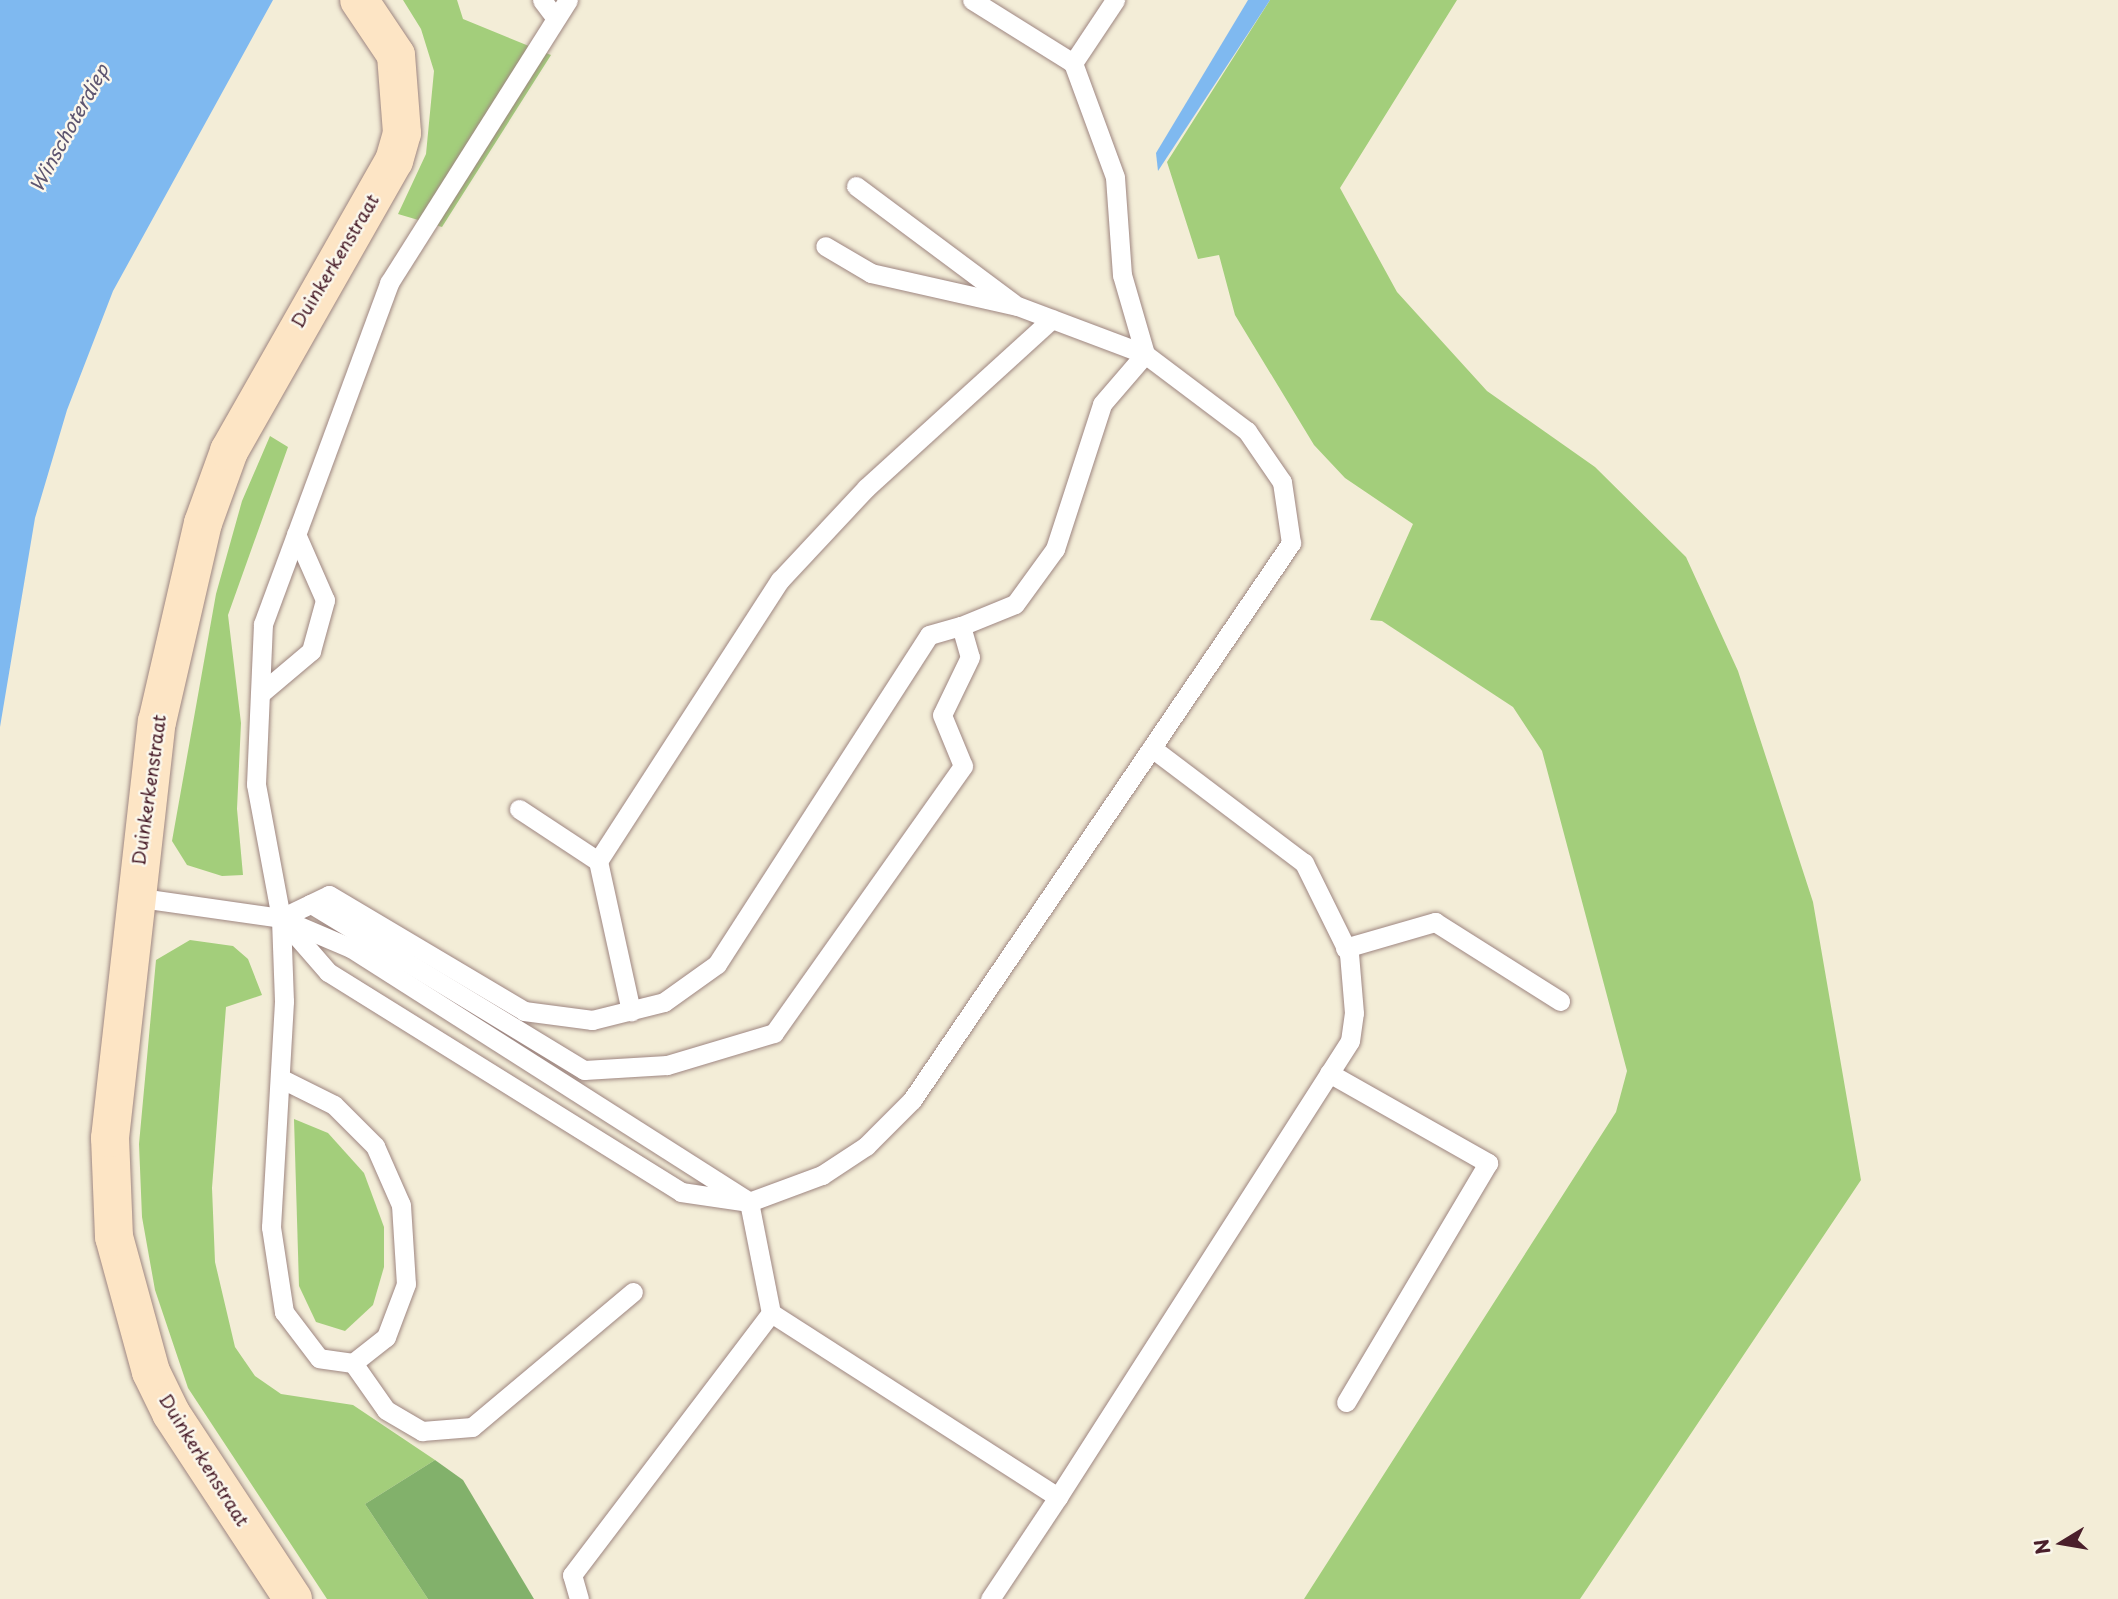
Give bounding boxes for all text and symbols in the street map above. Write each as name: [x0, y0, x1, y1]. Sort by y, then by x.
water label: Winschoterdiep: [25, 60, 113, 196]
street label: Duinkerkenstraat: [287, 190, 383, 332]
street label: Duinkerkenstraat: [128, 713, 170, 867]
street label: Duinkerkenstraat: [155, 1390, 253, 1530]
north arrow: [2027, 1508, 2097, 1578]
text: N: [2026, 1537, 2057, 1557]

